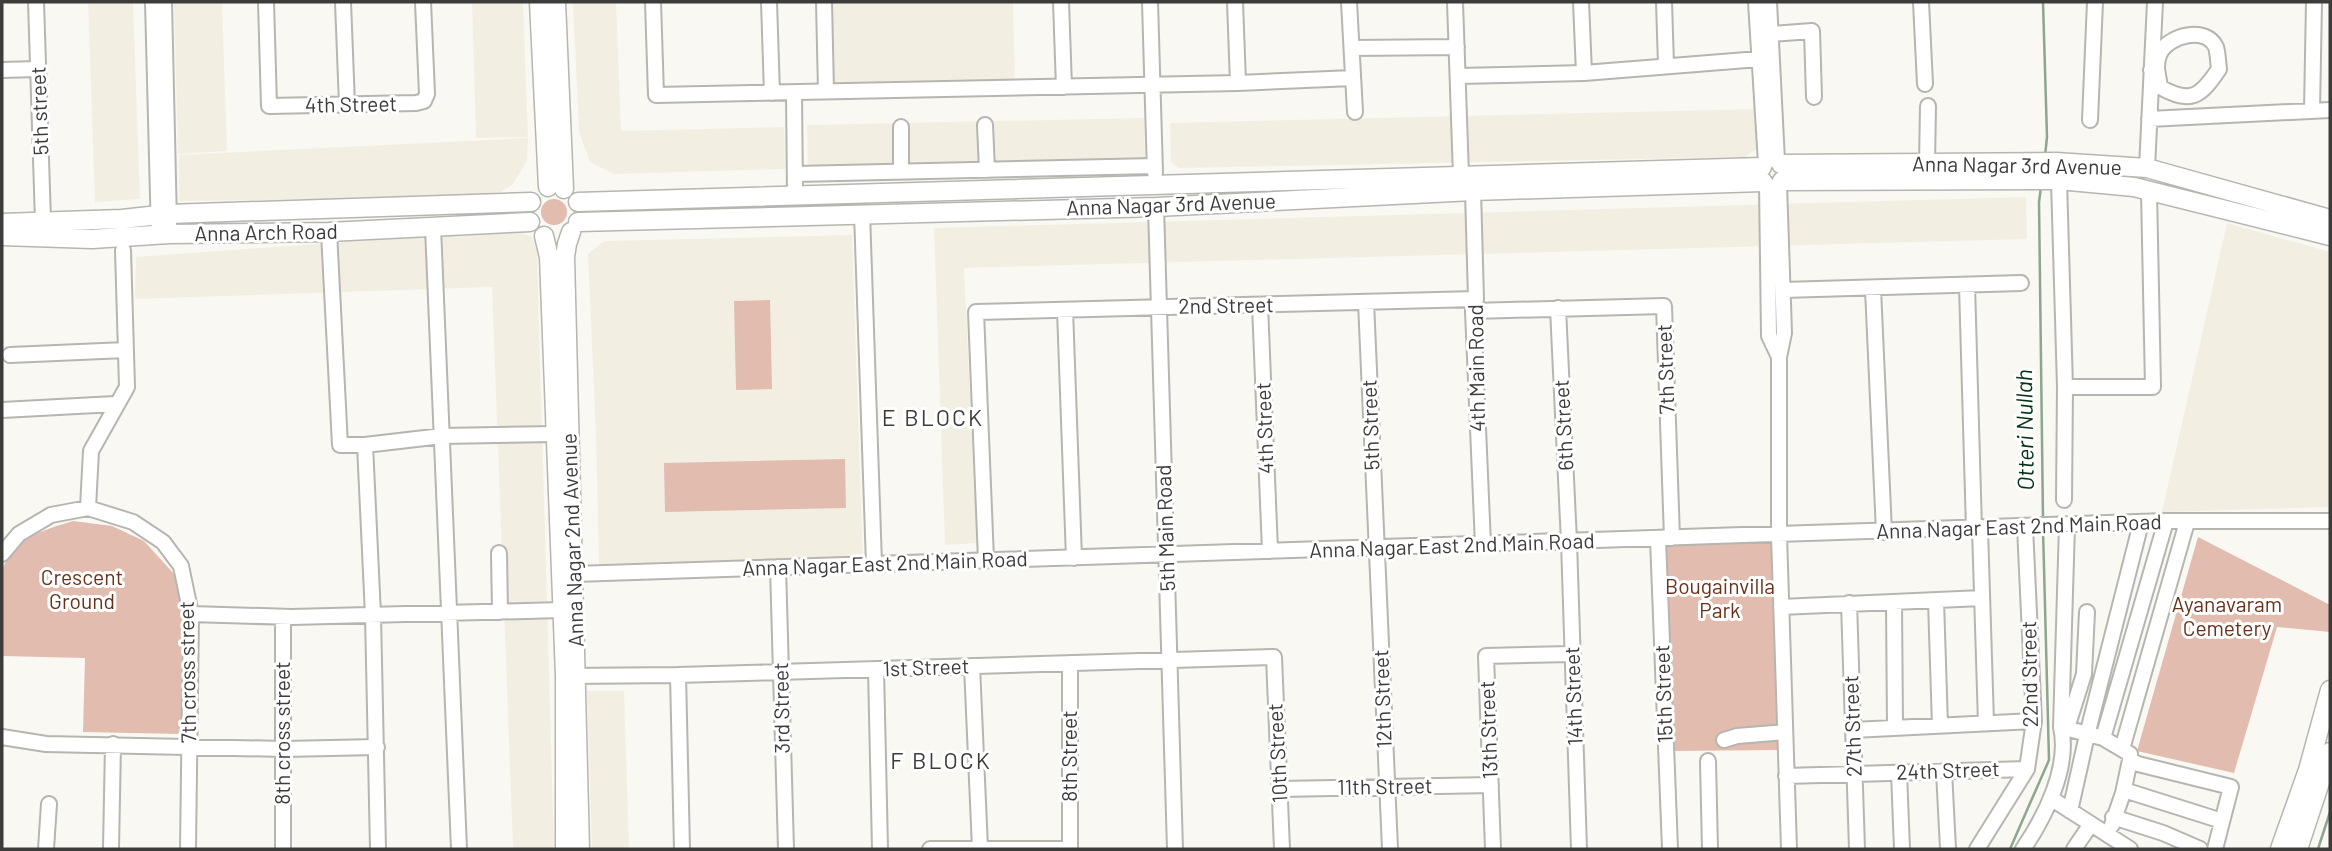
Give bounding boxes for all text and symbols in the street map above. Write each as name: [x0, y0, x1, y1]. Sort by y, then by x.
street label: 5th street: [24, 66, 53, 156]
street label: 4th Street: [305, 90, 397, 117]
street label: Anna Nagar 3rd Avenue: [1912, 150, 2122, 179]
street label: Anna Nagar 3rd Avenue: [1066, 187, 1276, 220]
street label: Anna Arch Road: [194, 218, 338, 245]
street label: 2nd Street: [1178, 291, 1274, 318]
street label: 4th Main Road: [1462, 304, 1489, 432]
street label: 7th Street: [1650, 323, 1679, 415]
water label: Otteri Nullah: [2009, 369, 2039, 491]
street label: 5th Street: [1355, 379, 1384, 471]
street label: 6th Street: [1548, 379, 1577, 471]
street label: 4th Street: [1249, 382, 1278, 474]
district label: E BLOCK: [882, 403, 984, 431]
street label: Anna Nagar 2nd Avenue: [555, 433, 588, 647]
street label: 5th Main Road: [1150, 464, 1179, 592]
street label: Anna Nagar East 2nd Main Road: [1876, 508, 2162, 543]
street label: Anna Nagar East 2nd Main Road: [1309, 527, 1595, 562]
street label: Anna Nagar East 2nd Main Road: [742, 545, 1028, 580]
park label: Crescent Ground: [41, 564, 123, 613]
park label: Bougainvilla Park: [1665, 573, 1775, 622]
park label: Ayanavaram Cemetery: [2172, 591, 2282, 640]
street label: 7th cross street: [173, 601, 200, 743]
street label: 22nd Street: [2015, 620, 2042, 728]
street label: 15th Street: [1648, 644, 1677, 744]
street label: 14th Street: [1558, 646, 1587, 746]
street label: 12th Street: [1367, 649, 1396, 749]
street label: 1st Street: [882, 652, 970, 681]
street label: 8th cross street: [269, 661, 294, 805]
street label: 3rd Street: [767, 662, 794, 754]
street label: 27th Street: [1837, 675, 1866, 777]
street label: 13th Street: [1473, 680, 1502, 780]
street label: 10th Street: [1261, 703, 1292, 804]
street label: 8th Street: [1056, 710, 1081, 802]
district label: F BLOCK: [890, 746, 992, 774]
street label: 24th Street: [1896, 755, 2000, 784]
street label: 11th Street: [1337, 772, 1433, 799]

